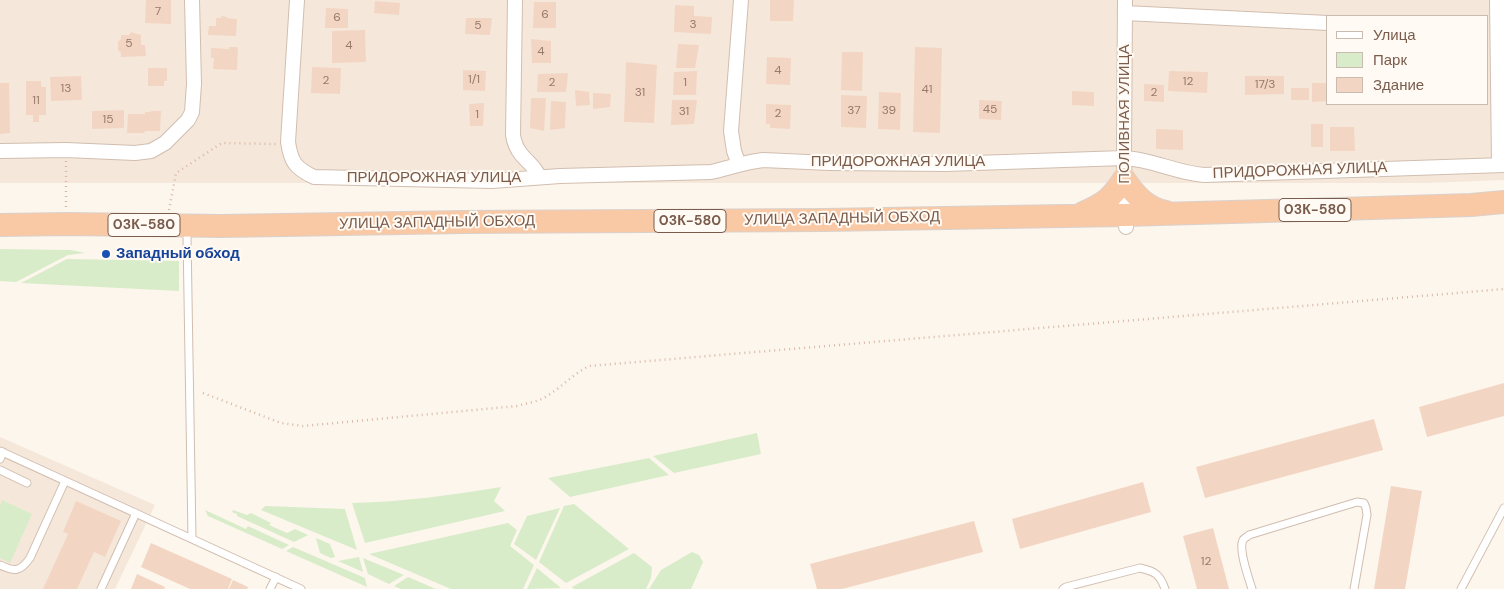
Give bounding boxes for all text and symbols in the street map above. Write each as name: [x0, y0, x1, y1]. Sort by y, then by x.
house number: 7: [155, 5, 161, 19]
house number: 6: [541, 8, 549, 22]
house number: 6: [333, 11, 341, 25]
legend: [1326, 15, 1489, 105]
house number: 3: [689, 18, 697, 32]
house number: 5: [474, 19, 482, 33]
text: Улица: [1373, 25, 1416, 45]
house number: 5: [125, 37, 133, 51]
house number: 4: [345, 39, 353, 53]
street label: ПОЛИВНАЯ УЛИЦА: [1116, 44, 1134, 184]
house number: 4: [537, 45, 545, 59]
text: Парк: [1373, 50, 1407, 70]
house number: 4: [774, 64, 782, 78]
house number: 1/1: [468, 73, 480, 87]
house number: 2: [323, 74, 329, 88]
house number: 12: [1183, 75, 1193, 89]
text: Здание: [1373, 75, 1424, 95]
house number: 2: [549, 76, 555, 90]
house number: 1: [683, 76, 687, 90]
house number: 17/3: [1255, 78, 1275, 92]
house number: 13: [61, 82, 71, 96]
house number: 41: [921, 83, 933, 97]
house number: 31: [635, 86, 645, 100]
house number: 2: [1151, 86, 1157, 100]
house number: 11: [32, 94, 40, 108]
house number: 45: [983, 103, 997, 117]
house number: 37: [847, 104, 861, 118]
house number: 39: [882, 104, 896, 118]
house number: 31: [679, 105, 689, 119]
house number: 2: [775, 107, 781, 121]
house number: 1: [475, 108, 479, 122]
house number: 15: [102, 113, 114, 127]
street label: ПРИДОРОЖНАЯ УЛИЦА: [811, 153, 985, 171]
street label: ПРИДОРОЖНАЯ УЛИЦА: [1212, 159, 1388, 183]
street label: ПРИДОРОЖНАЯ УЛИЦА: [347, 169, 521, 187]
road number: 03К-580: [1279, 198, 1351, 222]
street label: УЛИЦА ЗАПАДНЫЙ ОБХОД: [744, 208, 940, 230]
road number: 03К-580: [654, 210, 726, 232]
street label: УЛИЦА ЗАПАДНЫЙ ОБХОД: [339, 212, 535, 234]
road number: 03К-580: [108, 214, 180, 236]
place label: Западный обход: [116, 245, 240, 263]
marker: Западный обход: [100, 248, 112, 260]
house number: 12: [1201, 555, 1211, 569]

